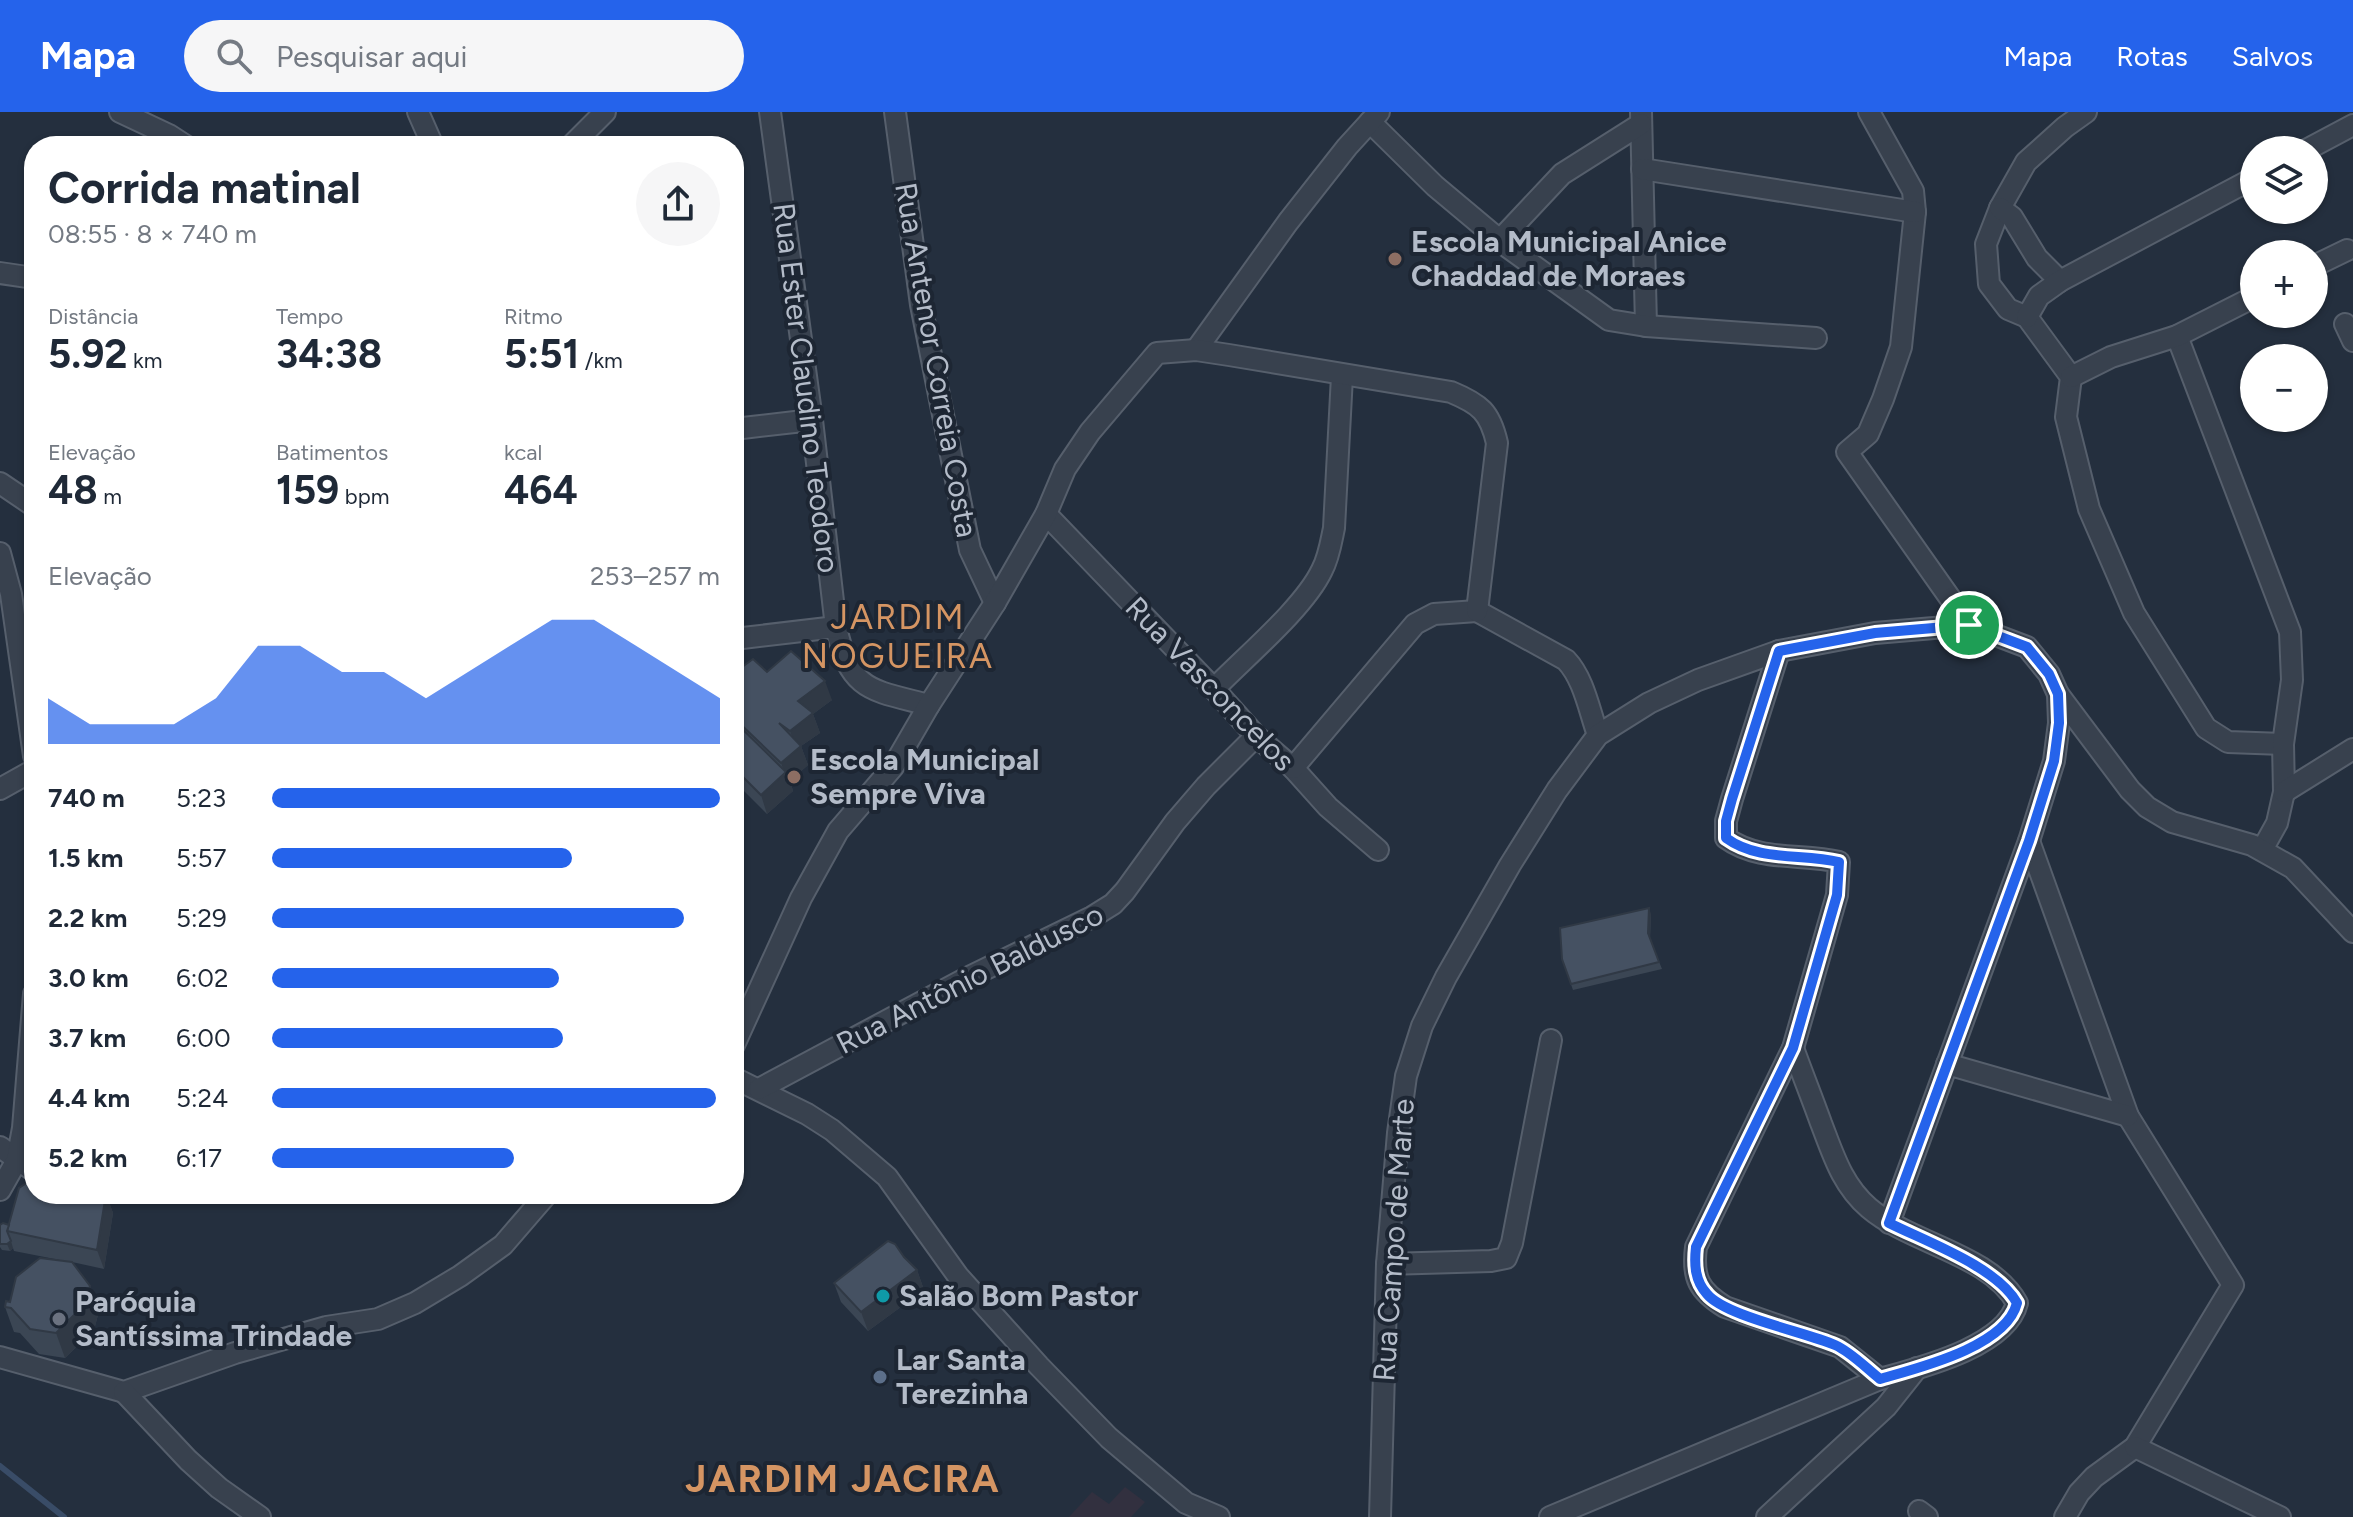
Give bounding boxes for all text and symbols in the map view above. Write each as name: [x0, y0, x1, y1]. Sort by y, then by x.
search box: [184, 20, 744, 92]
text: Mapa: [40, 33, 136, 79]
icon: search: [212, 34, 256, 78]
text: Pesquisar aqui: [276, 38, 468, 75]
text: Mapa: [2003, 39, 2072, 73]
text: Rotas: [2116, 39, 2188, 73]
text: Salvos: [2232, 39, 2313, 73]
map controls: [2240, 136, 2328, 432]
button: layers: [2240, 136, 2328, 224]
text: Corrida matinal: [48, 161, 361, 214]
button: share: [636, 162, 720, 246]
street label: Rua Antenor Correia Costa: [887, 180, 986, 540]
street label: Rua Ester Claudino Teodoro: [765, 201, 848, 575]
text: 08:55 · 8 × 740 m: [48, 218, 257, 250]
place label: Escola Municipal Anice Chaddad de Moraes: [1411, 223, 1727, 294]
button: +: [2240, 240, 2328, 328]
marker: Escola Municipal Anice Chaddad de Moraes: [1386, 250, 1404, 268]
text: Distância: [48, 303, 138, 330]
text: Tempo: [276, 303, 343, 330]
text: Ritmo: [504, 303, 563, 330]
text: 5.92: [48, 330, 128, 378]
text: 34:38: [276, 330, 382, 378]
text: 5:51: [504, 330, 579, 378]
button: −: [2240, 344, 2328, 432]
text: km: [128, 347, 162, 374]
text: /km: [579, 347, 623, 374]
text: Elevação: [48, 439, 136, 466]
text: Batimentos: [276, 439, 388, 466]
text: kcal: [504, 439, 542, 466]
text: 48: [48, 466, 98, 514]
text: 159: [276, 466, 339, 514]
text: 464: [504, 466, 578, 514]
text: m: [98, 483, 122, 510]
text: bpm: [339, 483, 389, 510]
text: Elevação: [48, 560, 152, 592]
text: 253–257 m: [590, 560, 720, 592]
street label: Rua Vasconcelos: [1118, 589, 1303, 779]
pin: [1935, 591, 2003, 659]
district label: JARDIM NOGUEIRA: [802, 597, 994, 677]
icon: arrive: [1947, 603, 1991, 647]
place label: Escola Municipal Sempre Viva: [810, 741, 1039, 812]
marker: Escola Municipal Sempre Viva: [785, 768, 803, 786]
text: 740 m: [48, 782, 125, 814]
text: 5:23: [176, 782, 226, 814]
text: 1.5 km: [48, 842, 123, 874]
text: 5:57: [176, 842, 226, 874]
street label: Rua Antônio Baldusco: [830, 895, 1109, 1062]
text: 2.2 km: [48, 902, 127, 934]
text: 5:29: [176, 902, 227, 934]
text: 3.0 km: [48, 962, 129, 994]
text: 6:02: [176, 962, 229, 994]
text: 3.7 km: [48, 1022, 126, 1054]
text: 6:00: [176, 1022, 231, 1054]
text: 4.4 km: [48, 1082, 130, 1114]
text: 5:24: [176, 1082, 228, 1114]
street label: Rua Campo de Marte: [1365, 1097, 1422, 1382]
text: 5.2 km: [48, 1142, 127, 1174]
text: 6:17: [176, 1142, 222, 1174]
place label: Salão Bom Pastor: [899, 1277, 1138, 1314]
place label: Paróquia Santíssima Trindade: [75, 1283, 353, 1354]
marker: Salão Bom Pastor: [874, 1287, 892, 1305]
marker: Paróquia Santíssima Trindade: [50, 1310, 68, 1328]
place label: Lar Santa Terezinha: [896, 1341, 1028, 1412]
marker: Lar Santa Terezinha: [871, 1368, 889, 1386]
district label: JARDIM JACIRA: [685, 1456, 1001, 1502]

